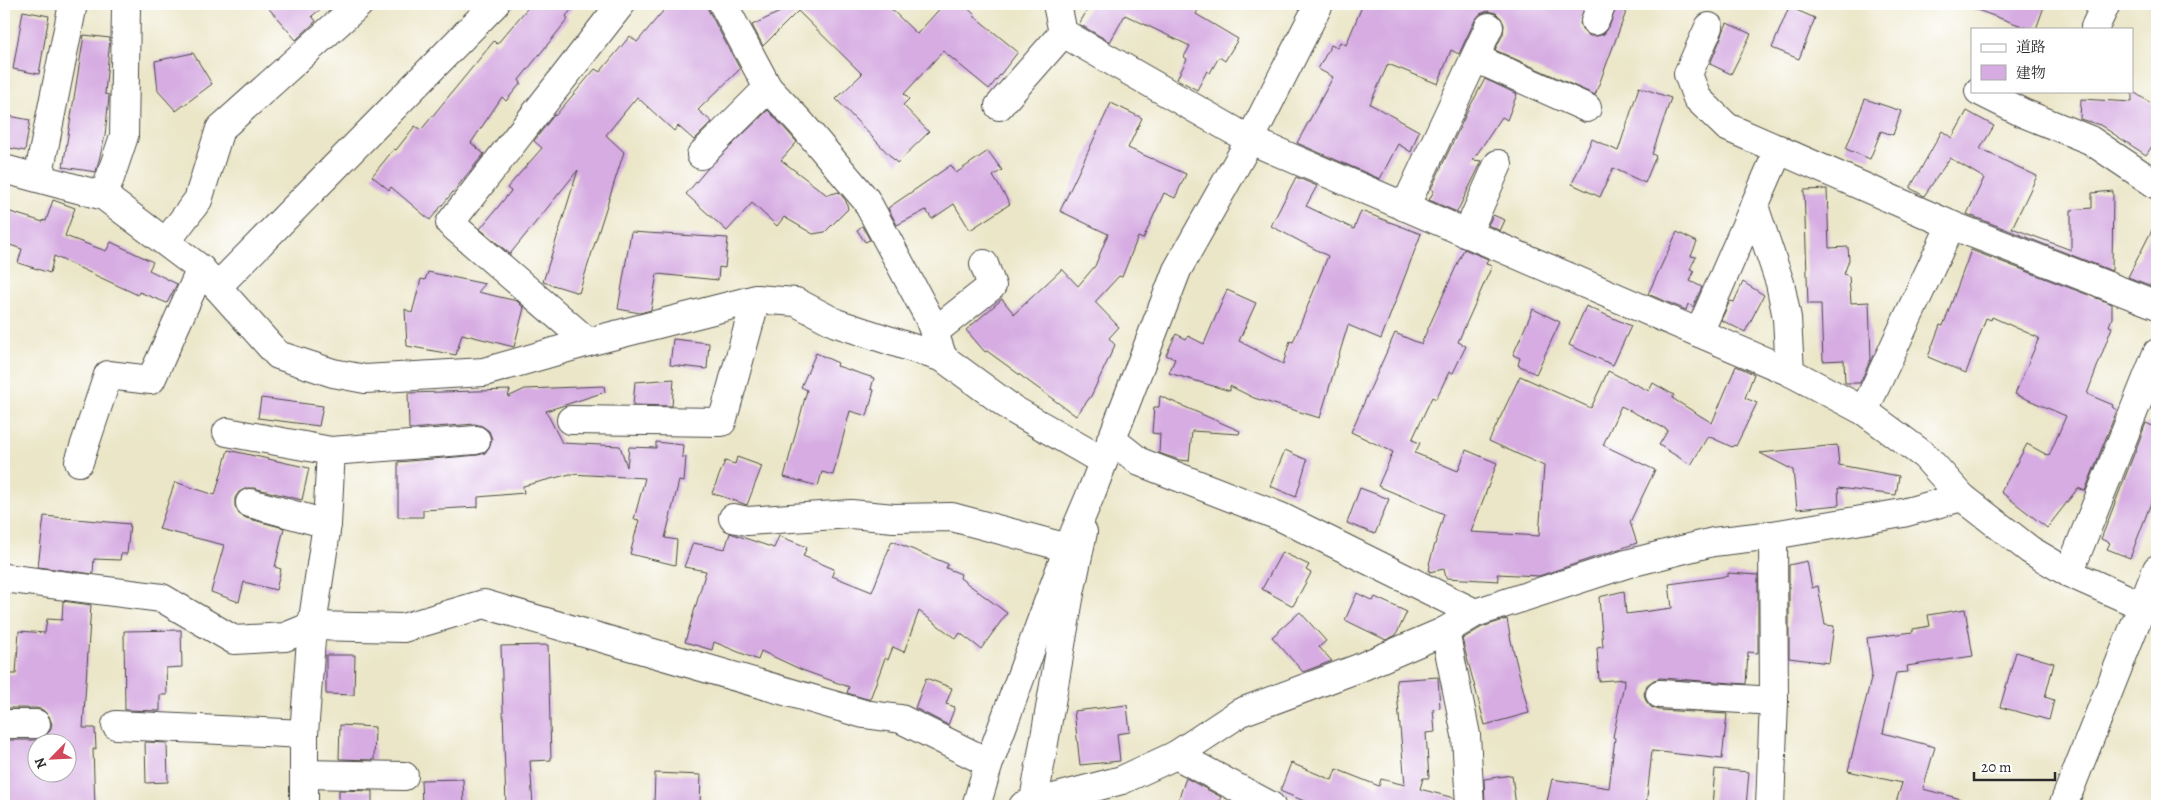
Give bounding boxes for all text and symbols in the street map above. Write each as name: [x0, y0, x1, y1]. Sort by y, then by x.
legend: [1971, 28, 2134, 92]
text: 道路: [2016, 37, 2046, 57]
text: 建物: [2016, 63, 2046, 83]
north arrow: [28, 732, 78, 782]
scale bar: [1974, 750, 2055, 782]
text: N: [30, 755, 51, 772]
text: 20 m: [1981, 757, 2012, 777]

